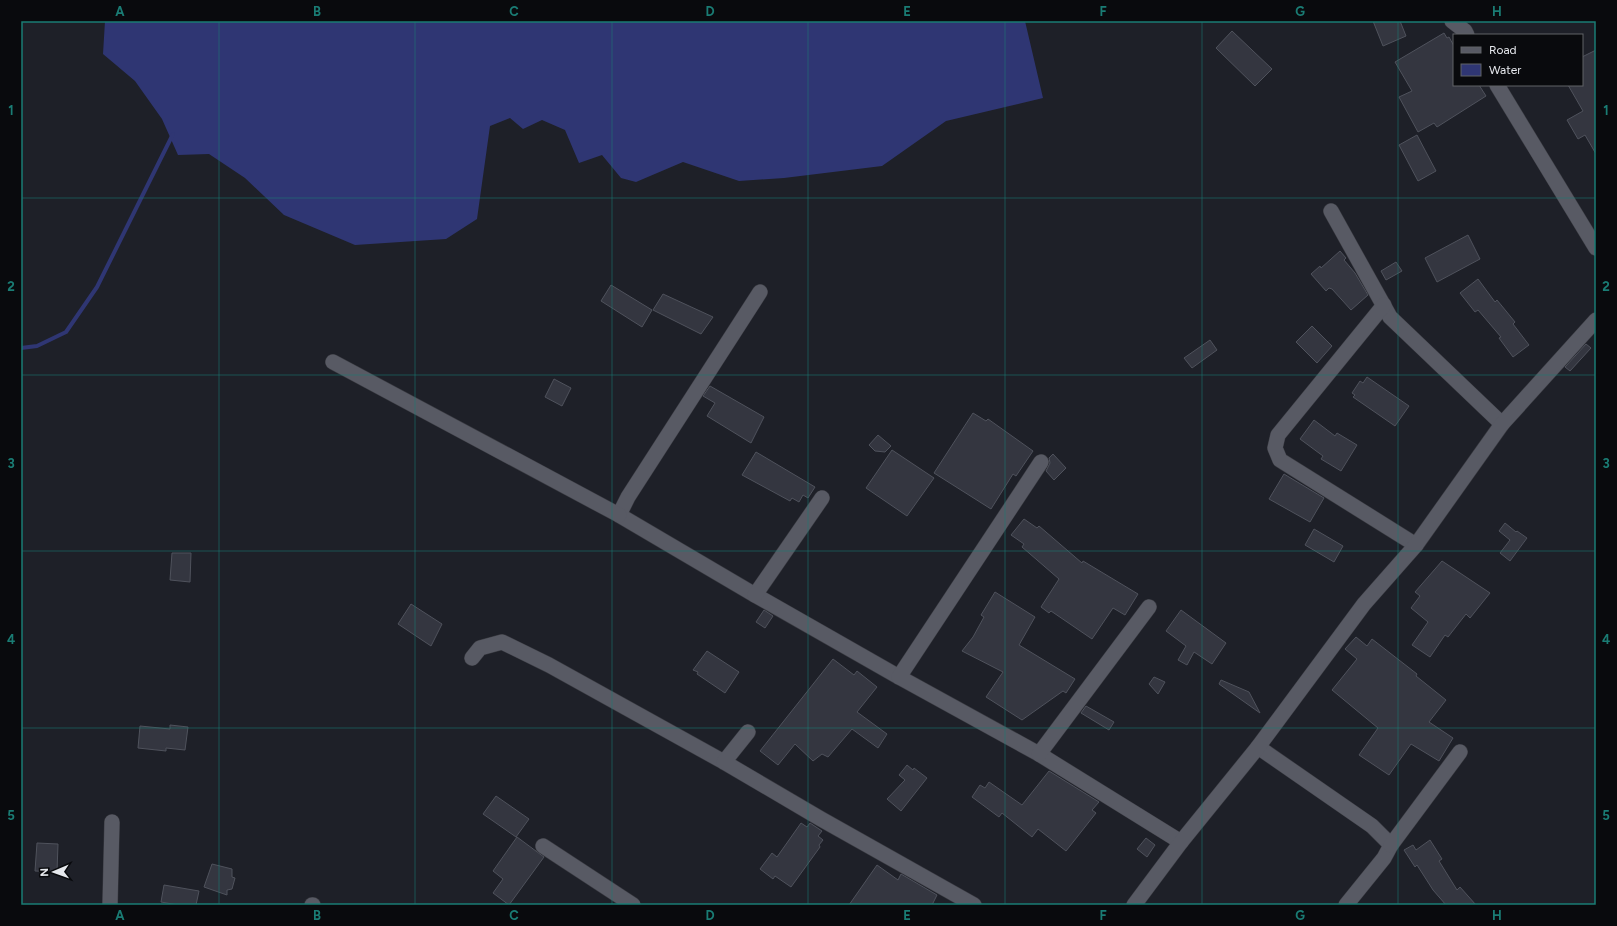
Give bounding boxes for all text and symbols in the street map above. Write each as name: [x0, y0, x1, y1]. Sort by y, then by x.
text: A: [115, 4, 125, 19]
text: B: [313, 4, 321, 19]
text: C: [509, 4, 519, 19]
text: D: [705, 4, 715, 19]
text: E: [903, 4, 911, 19]
text: F: [1099, 4, 1107, 19]
text: G: [1295, 4, 1305, 19]
text: H: [1492, 4, 1502, 19]
legend: [1453, 34, 1583, 86]
text: Road: [1489, 43, 1517, 57]
text: Water: [1489, 63, 1521, 77]
text: 1: [8, 103, 14, 118]
text: 1: [1603, 103, 1609, 118]
text: 2: [7, 279, 15, 294]
text: 2: [1602, 279, 1610, 294]
text: 3: [7, 456, 15, 471]
text: 3: [1602, 456, 1610, 471]
text: 4: [7, 632, 15, 647]
text: 4: [1602, 632, 1610, 647]
text: 5: [7, 808, 15, 823]
text: 5: [1602, 808, 1610, 823]
north arrow: [34, 852, 74, 892]
text: N: [38, 868, 51, 877]
text: A: [115, 908, 125, 923]
text: B: [313, 908, 321, 923]
text: C: [509, 908, 519, 923]
text: D: [705, 908, 715, 923]
text: E: [903, 908, 911, 923]
text: F: [1099, 908, 1107, 923]
text: G: [1295, 908, 1305, 923]
text: H: [1492, 908, 1502, 923]

